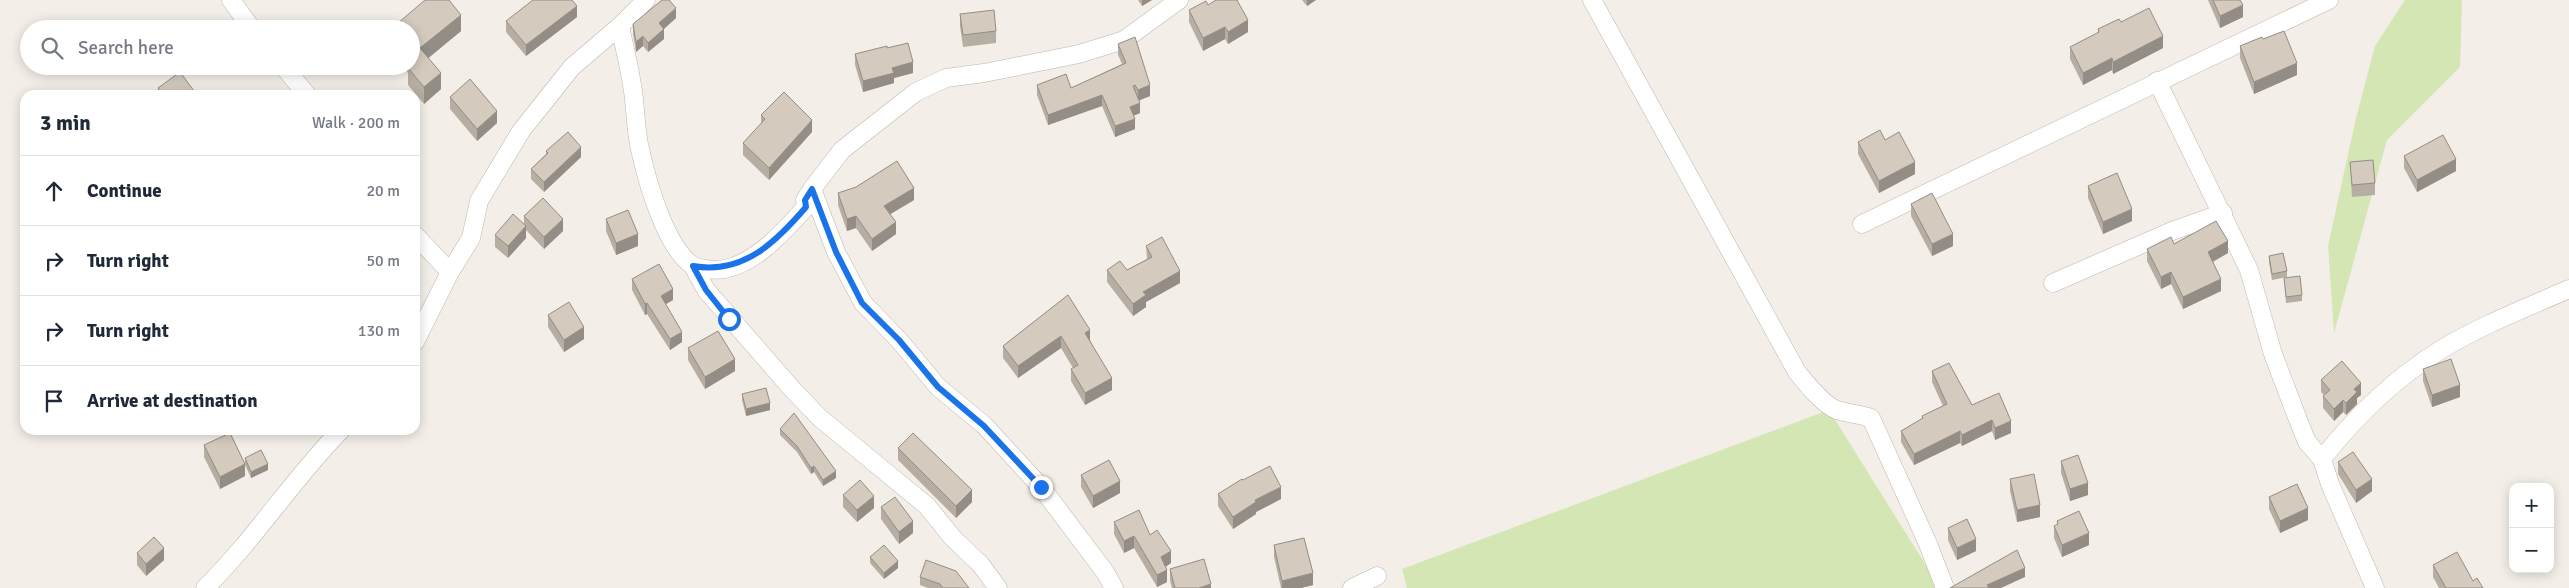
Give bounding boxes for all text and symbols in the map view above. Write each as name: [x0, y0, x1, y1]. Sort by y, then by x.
search box: [20, 20, 420, 75]
icon: search: [38, 34, 66, 62]
text: Search here: [78, 36, 174, 60]
text: 3 min: [40, 110, 91, 136]
text: Walk · 200 m: [312, 113, 400, 133]
icon: ahead: [40, 177, 68, 205]
text: Continue: [87, 179, 162, 203]
text: 20 m: [366, 181, 400, 201]
icon: right: [40, 247, 68, 275]
text: Turn right: [87, 249, 169, 273]
text: 50 m: [366, 251, 400, 271]
route start: [718, 308, 741, 331]
icon: right: [40, 317, 68, 345]
text: Turn right: [87, 319, 169, 343]
text: 130 m: [358, 321, 400, 341]
icon: arrive: [40, 387, 68, 415]
text: Arrive at destination: [87, 389, 258, 413]
route end: [1030, 476, 1053, 499]
map controls: [2509, 483, 2554, 573]
button: +: [2509, 483, 2554, 528]
button: −: [2509, 528, 2554, 573]

